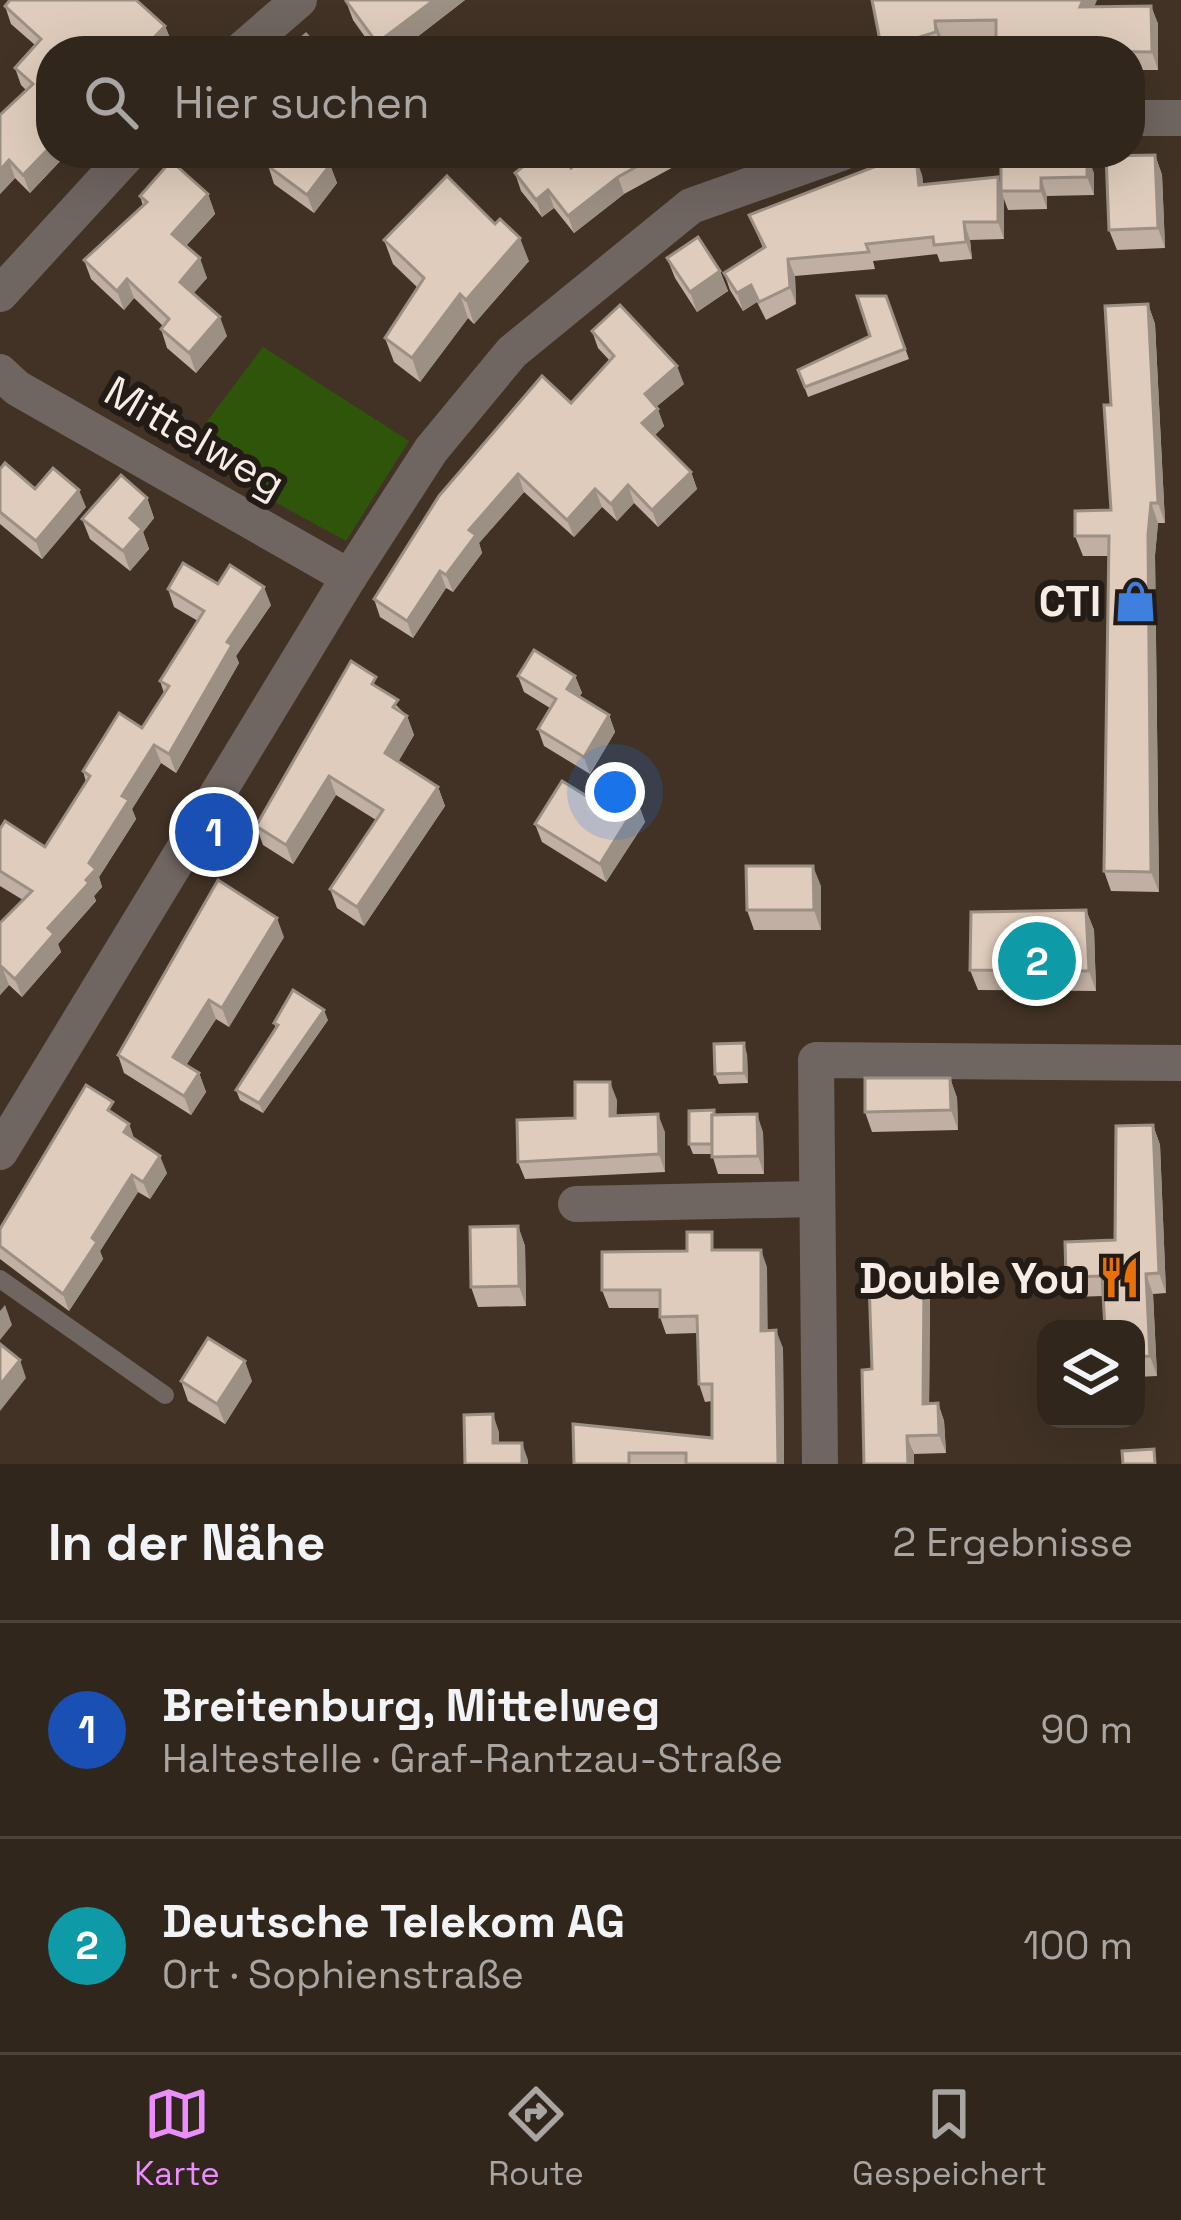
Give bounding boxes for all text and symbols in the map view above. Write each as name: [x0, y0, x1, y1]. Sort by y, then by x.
search box: [36, 36, 1145, 168]
icon: search: [78, 69, 144, 135]
text: Hier suchen: [174, 74, 430, 131]
street label: Mittelweg: [95, 364, 295, 510]
place label: CTI: [1039, 575, 1101, 628]
shop icon: CTI: [1112, 578, 1158, 624]
your location: [585, 762, 645, 822]
pin: 1: [175, 787, 253, 877]
pin: 2: [998, 916, 1076, 1006]
place label: Double You: [859, 1252, 1085, 1305]
restaurant icon: Double You: [1096, 1255, 1142, 1301]
map controls: [1037, 1320, 1145, 1428]
button: layers: [1037, 1320, 1145, 1428]
text: In der Nähe: [48, 1510, 325, 1575]
text: 2 Ergebnisse: [893, 1518, 1133, 1567]
text: Breitenburg, Mittelweg: [162, 1677, 660, 1734]
text: 1: [78, 1705, 96, 1754]
text: 90 m: [1041, 1705, 1133, 1754]
text: Haltestelle · Graf-Rantzau-Straße: [162, 1734, 783, 1783]
text: Deutsche Telekom AG: [162, 1893, 625, 1950]
text: 2: [75, 1921, 99, 1970]
text: 100 m: [1023, 1921, 1133, 1970]
text: Ort · Sophienstraße: [162, 1950, 524, 1999]
tab: Karte: [134, 2081, 220, 2195]
tab: Route: [488, 2081, 584, 2195]
tab: Gespeichert: [852, 2081, 1047, 2195]

